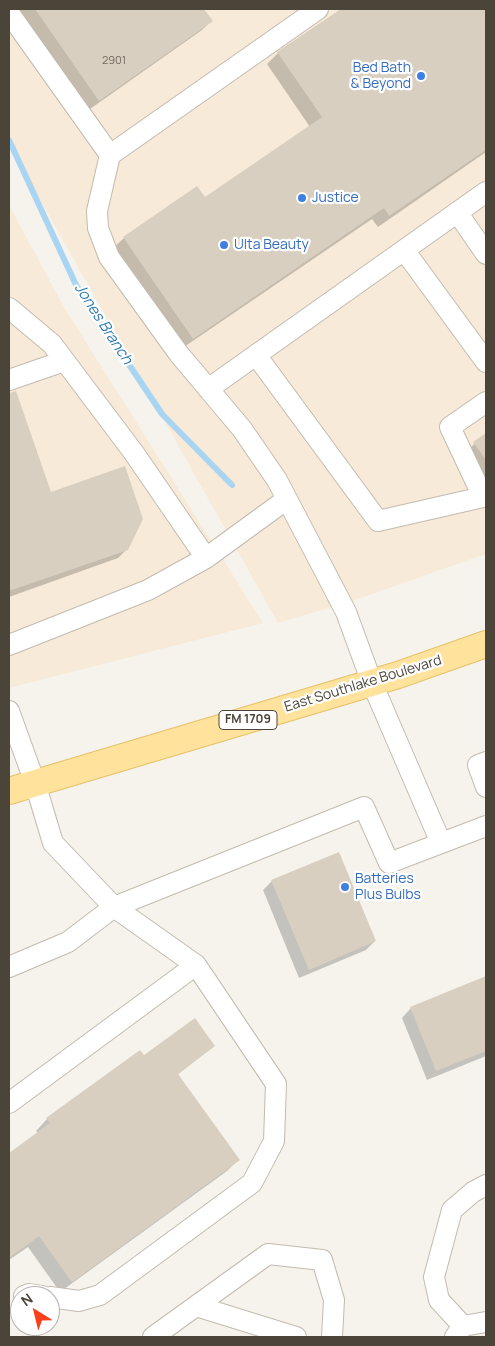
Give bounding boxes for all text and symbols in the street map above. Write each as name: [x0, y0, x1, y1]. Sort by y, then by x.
house number: 2901: [102, 54, 126, 68]
place label: Bed Bath & Beyond: [351, 60, 411, 92]
marker: Bed Bath & Beyond: [415, 70, 427, 82]
place label: Justice: [312, 190, 359, 206]
marker: Justice: [296, 192, 308, 204]
place label: Ulta Beauty: [234, 237, 309, 253]
marker: Ulta Beauty: [218, 239, 230, 251]
water label: Jones Branch: [70, 280, 136, 368]
street label: East Southlake Boulevard: [282, 652, 444, 716]
road number: FM 1709: [219, 710, 277, 730]
place label: Batteries Plus Bulbs: [355, 871, 421, 904]
marker: Batteries Plus Bulbs: [339, 881, 351, 893]
north arrow: [10, 1286, 60, 1336]
text: N: [17, 1289, 36, 1310]

